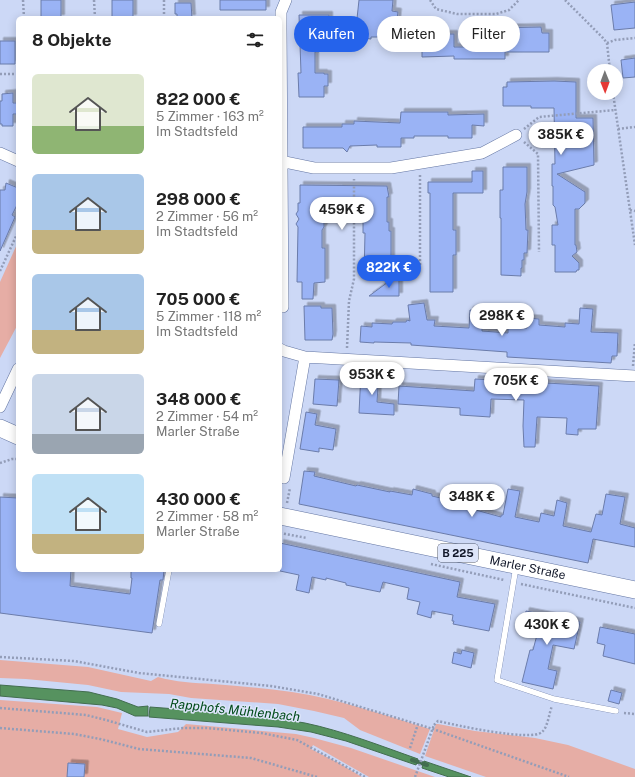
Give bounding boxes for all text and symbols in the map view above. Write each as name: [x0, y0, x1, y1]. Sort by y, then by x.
chip: Kaufen: [294, 16, 369, 52]
chip: Mieten: [377, 16, 450, 52]
chip: Filter: [458, 16, 520, 52]
icon: filters: [244, 29, 266, 51]
text: 8 Objekte: [32, 30, 111, 50]
north arrow: [587, 64, 623, 100]
map controls: [587, 64, 623, 100]
text: 822 000 €: [156, 89, 241, 109]
icon: home: [64, 90, 112, 138]
text: 5 Zimmer · 163 m²: [156, 109, 264, 124]
pin: 385K €: [528, 122, 594, 156]
text: Im Stadtsfeld: [156, 124, 238, 139]
text: 385K €: [538, 127, 584, 142]
text: 298 000 €: [156, 189, 241, 209]
icon: home: [64, 190, 112, 238]
pin: 459K €: [309, 197, 375, 231]
text: 459K €: [319, 202, 365, 217]
text: 2 Zimmer · 56 m²: [156, 209, 258, 224]
text: Im Stadtsfeld: [156, 224, 238, 239]
pin: 822K €: [356, 255, 422, 289]
text: 822K €: [366, 260, 412, 275]
text: 705 000 €: [156, 289, 240, 309]
icon: home: [64, 290, 112, 338]
pin: 298K €: [469, 303, 535, 337]
text: 298K €: [479, 308, 525, 323]
text: 5 Zimmer · 118 m²: [156, 309, 261, 324]
text: Im Stadtsfeld: [156, 324, 238, 339]
pin: 953K €: [339, 362, 405, 396]
text: 953K €: [349, 367, 395, 382]
pin: 705K €: [483, 368, 549, 402]
text: 705K €: [493, 373, 539, 388]
text: 348 000 €: [156, 389, 241, 409]
icon: home: [64, 390, 112, 438]
text: 2 Zimmer · 54 m²: [156, 409, 258, 424]
text: Marler Straße: [156, 424, 240, 439]
pin: 348K €: [439, 484, 505, 518]
text: 430 000 €: [156, 489, 241, 509]
text: 348K €: [449, 489, 495, 504]
icon: home: [64, 490, 112, 538]
text: 2 Zimmer · 58 m²: [156, 509, 258, 524]
text: Marler Straße: [156, 524, 240, 539]
road number: B 225: [438, 544, 478, 562]
street label: Marler Straße: [488, 553, 567, 582]
pin: 430K €: [514, 612, 580, 646]
text: 430K €: [524, 617, 570, 632]
water label: Rapphofs Mühlenbach: [169, 696, 301, 724]

